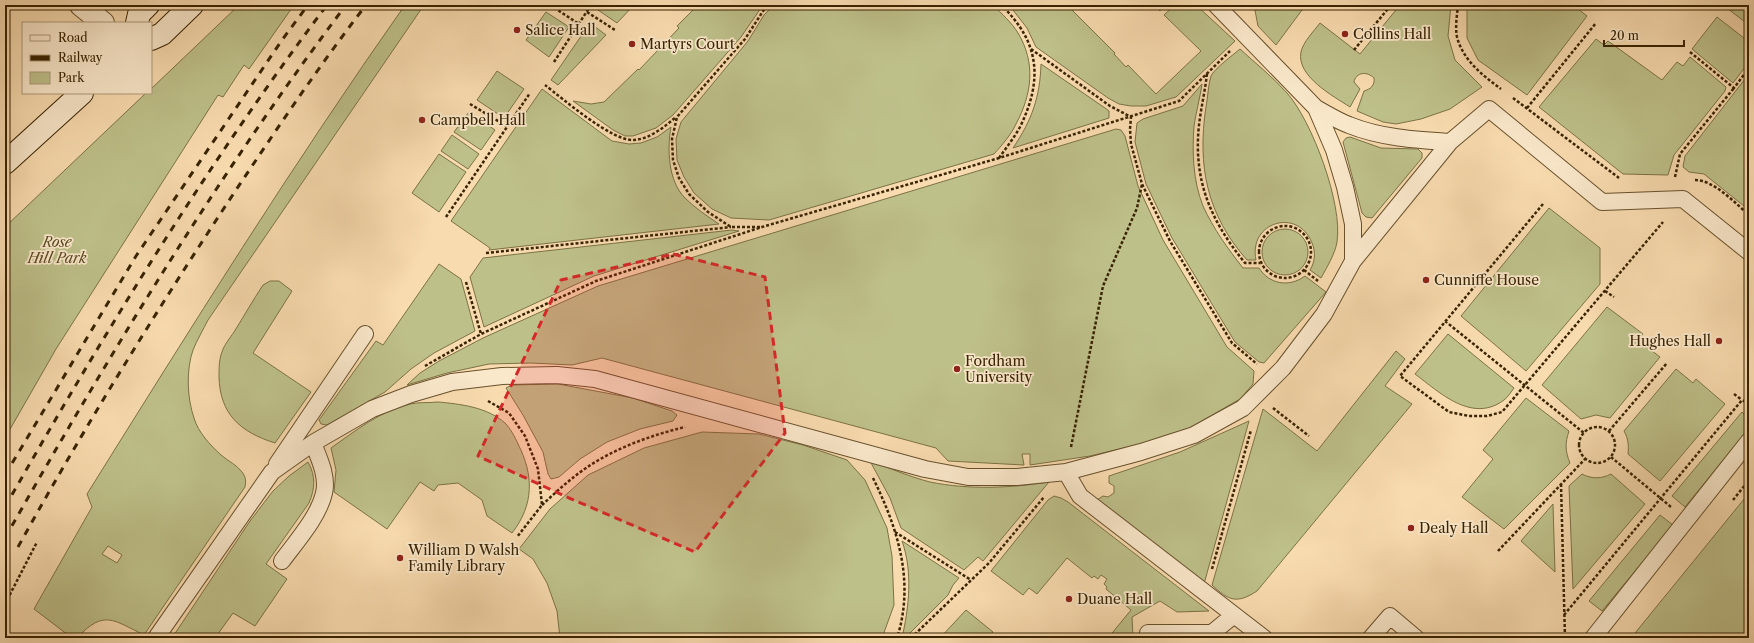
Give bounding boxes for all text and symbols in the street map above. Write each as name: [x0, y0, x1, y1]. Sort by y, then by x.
place label: Salice Hall: [525, 21, 596, 39]
legend: [22, 22, 152, 94]
scale bar: [1604, 22, 1684, 48]
marker: Salice Hall: [512, 25, 522, 35]
place label: Collins Hall: [1353, 25, 1431, 43]
text: 20 m: [1610, 28, 1639, 43]
marker: Collins Hall: [1340, 29, 1350, 39]
text: Road: [58, 30, 88, 45]
place label: Martyrs Court: [640, 35, 735, 53]
marker: Martyrs Court: [627, 39, 637, 49]
text: Railway: [58, 50, 103, 65]
text: Park: [58, 70, 85, 85]
place label: Campbell Hall: [430, 111, 526, 129]
marker: Campbell Hall: [417, 115, 427, 125]
park label: Rose Hill Park: [26, 233, 87, 267]
place label: Cunniffe House: [1434, 271, 1539, 289]
marker: Cunniffe House: [1421, 275, 1431, 285]
place label: Hughes Hall: [1629, 332, 1711, 350]
marker: Hughes Hall: [1714, 336, 1724, 346]
place label: Fordham University: [965, 352, 1033, 386]
marker: Fordham University: [952, 364, 962, 374]
place label: Dealy Hall: [1419, 519, 1488, 537]
marker: Dealy Hall: [1406, 523, 1416, 533]
place label: William D Walsh Family Library: [407, 541, 520, 575]
marker: William D Walsh Family Library: [395, 553, 405, 563]
place label: Duane Hall: [1077, 590, 1152, 608]
marker: Duane Hall: [1064, 594, 1074, 604]

